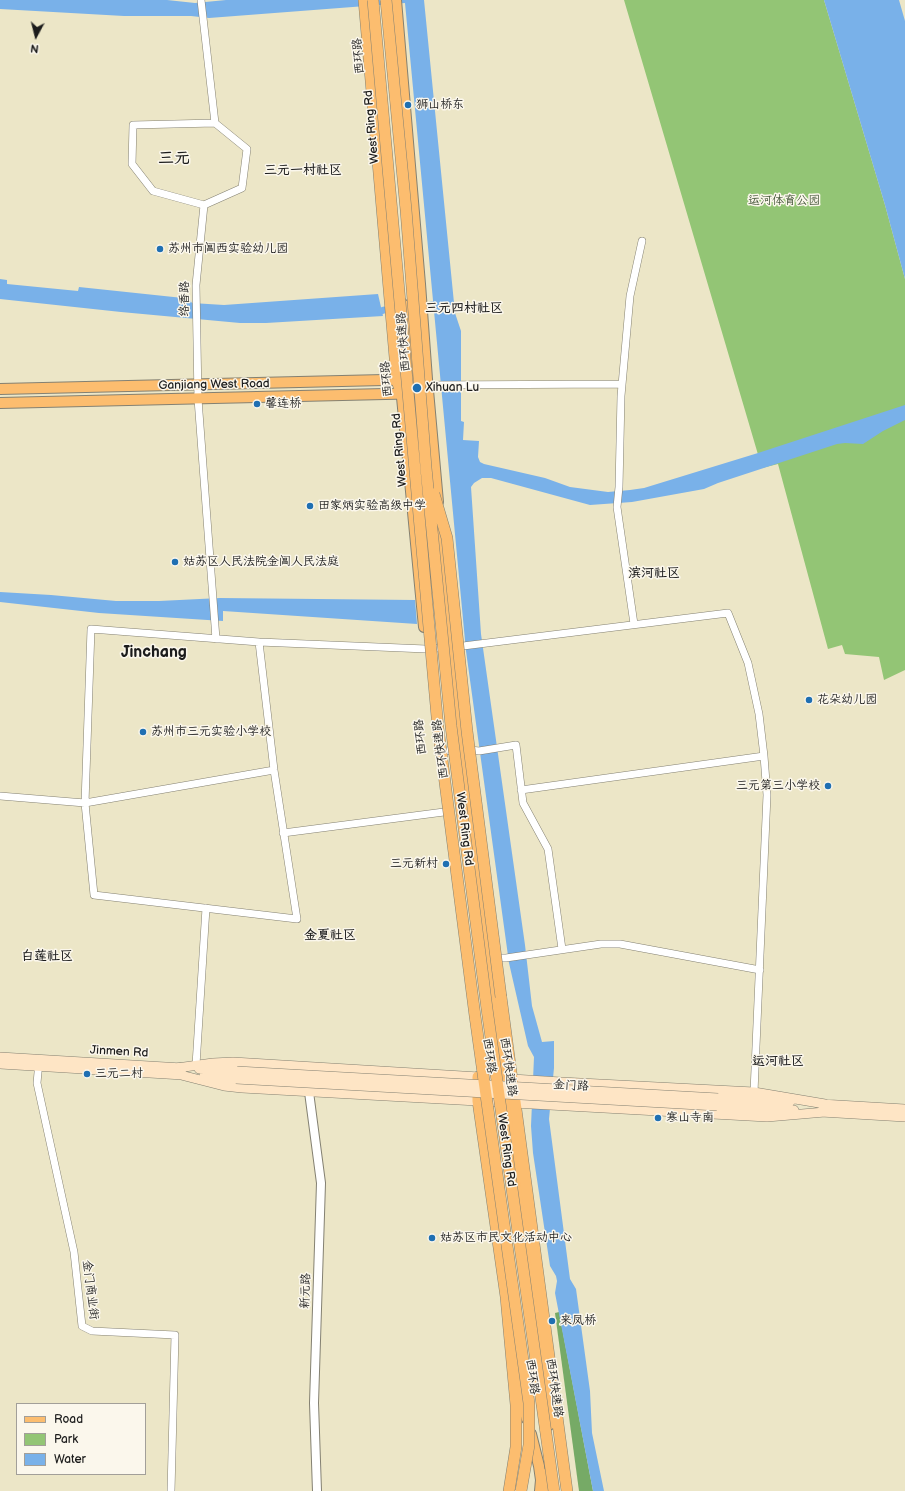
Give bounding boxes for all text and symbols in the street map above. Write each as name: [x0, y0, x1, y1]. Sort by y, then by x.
north arrow: [16, 16, 56, 56]
street label: 西环路: [350, 37, 368, 75]
text: N: [30, 41, 39, 55]
street label: West Ring Rd: [362, 90, 382, 164]
place label: 狮山桥东: [416, 98, 464, 112]
marker: 狮山桥东: [403, 100, 413, 110]
district label: 三元: [158, 149, 190, 169]
district label: 三元一村社区: [264, 163, 342, 179]
park label: 运河体育公园: [748, 194, 820, 208]
place label: 苏州市阊西实验幼儿园: [168, 242, 288, 256]
marker: 苏州市阊西实验幼儿园: [155, 244, 165, 254]
street label: 络香路: [177, 281, 193, 317]
district label: 三元四村社区: [425, 301, 503, 317]
street label: 西环快速路: [394, 311, 414, 373]
street label: 西环路: [378, 360, 396, 398]
street label: Ganjiang West Road: [158, 377, 270, 393]
place label: Xihuan Lu: [426, 381, 479, 395]
marker: Xihuan Lu: [411, 382, 423, 394]
place label: 馨连桥: [265, 397, 301, 411]
marker: 馨连桥: [252, 399, 262, 409]
street label: West Ring Rd: [390, 413, 410, 487]
place label: 田家炳实验高级中学: [318, 499, 426, 513]
marker: 田家炳实验高级中学: [305, 501, 315, 511]
place label: 姑苏区人民法院金阊人民法庭: [183, 555, 339, 569]
marker: 姑苏区人民法院金阊人民法庭: [170, 557, 180, 567]
district label: 滨河社区: [628, 566, 680, 582]
district label: Jinchang: [121, 643, 187, 663]
place label: 花朵幼儿园: [817, 693, 877, 707]
marker: 花朵幼儿园: [804, 695, 814, 705]
street label: 西环路: [412, 718, 430, 756]
street label: 西环快速路: [430, 718, 452, 780]
place label: 苏州市三元实验小学校: [151, 725, 271, 739]
marker: 苏州市三元实验小学校: [138, 727, 148, 737]
place label: 三元第三小学校: [736, 779, 820, 793]
marker: 三元第三小学校: [823, 781, 833, 791]
street label: West Ring Rd: [452, 791, 476, 867]
place label: 三元新村: [390, 857, 438, 871]
marker: 三元新村: [441, 859, 451, 869]
district label: 金夏社区: [304, 928, 356, 944]
district label: 白莲社区: [21, 949, 73, 965]
street label: 西环快速路: [497, 1036, 519, 1098]
street label: 西环路: [479, 1037, 499, 1075]
street label: Jinmen Rd: [89, 1043, 149, 1061]
district label: 运河社区: [752, 1054, 804, 1070]
place label: 三元二村: [95, 1067, 143, 1081]
marker: 三元二村: [82, 1069, 92, 1079]
street label: 金门路: [553, 1078, 589, 1094]
place label: 寒山寺南: [666, 1111, 714, 1125]
street label: West Ring Rd: [494, 1112, 518, 1188]
marker: 寒山寺南: [653, 1113, 663, 1123]
place label: 姑苏区市民文化活动中心: [440, 1231, 572, 1245]
marker: 姑苏区市民文化活动中心: [427, 1233, 437, 1243]
street label: 金门商业街: [79, 1259, 101, 1321]
street label: 新元路: [298, 1273, 314, 1309]
place label: 来凤桥: [560, 1314, 596, 1328]
marker: 来凤桥: [547, 1316, 557, 1326]
street label: 西环快速路: [543, 1357, 565, 1419]
street label: 西环路: [522, 1358, 542, 1396]
legend: [16, 1403, 146, 1475]
text: Road: [54, 1412, 83, 1427]
text: Park: [54, 1432, 78, 1447]
text: Water: [54, 1452, 86, 1467]

